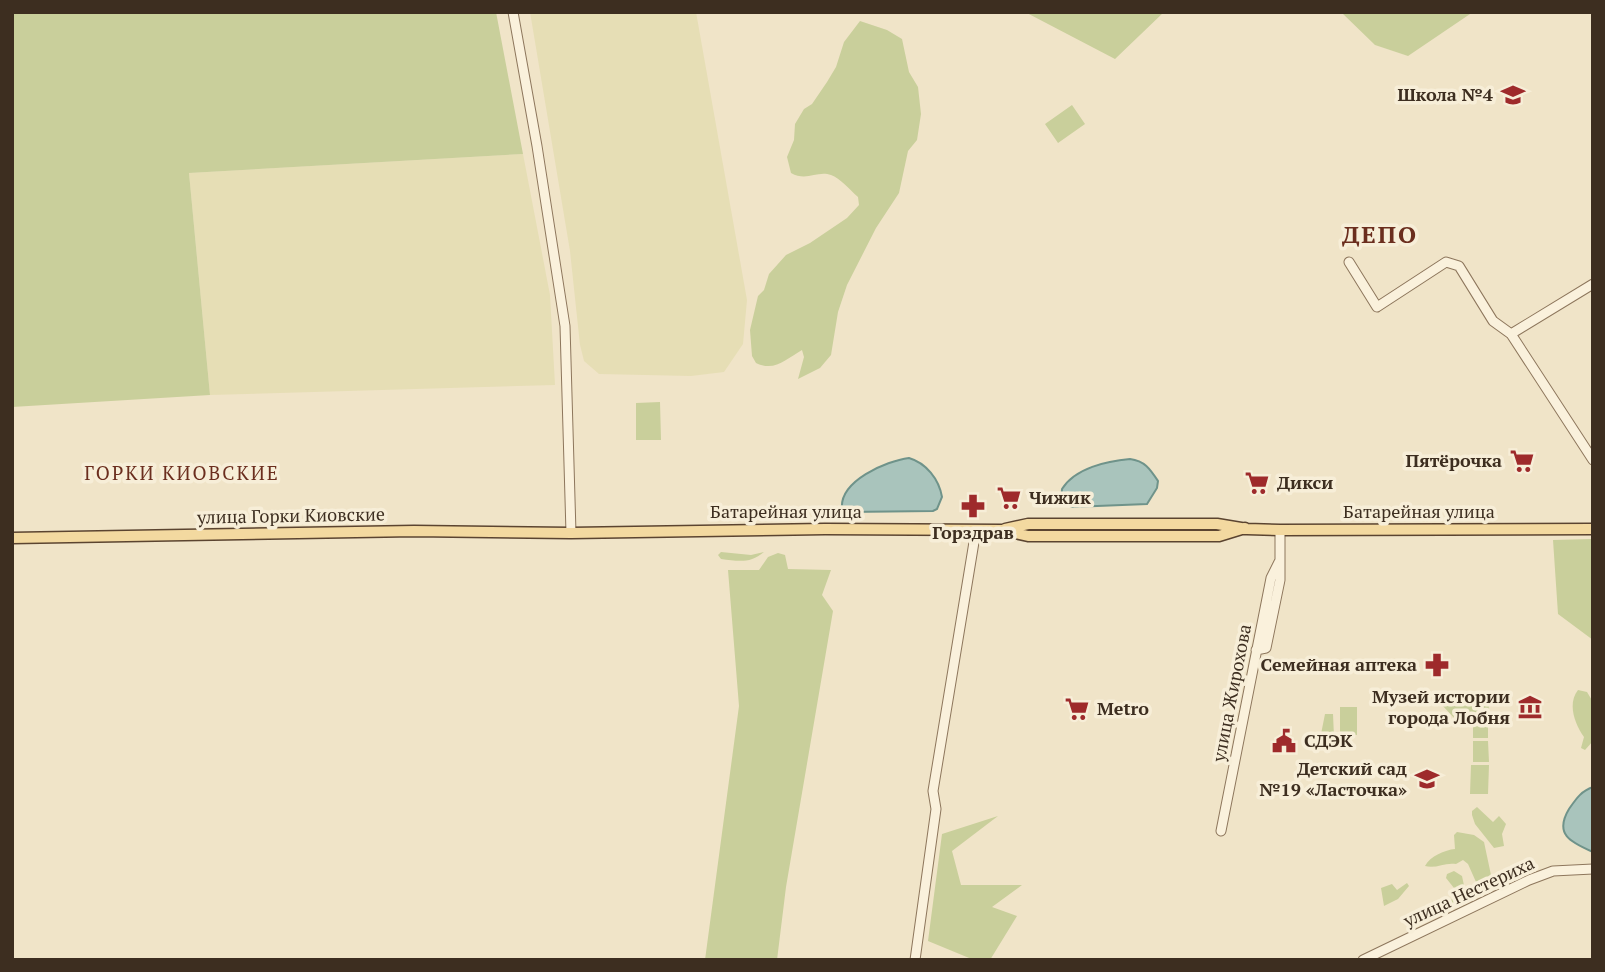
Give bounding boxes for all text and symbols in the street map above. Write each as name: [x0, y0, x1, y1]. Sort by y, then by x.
school or university icon: Школа №4: [1499, 81, 1527, 109]
place label: Школа №4: [1397, 82, 1494, 106]
district label: ДЕПО: [1342, 218, 1418, 250]
supermarket icon: Пятёрочка: [1508, 447, 1536, 475]
place label: Пятёрочка: [1406, 448, 1502, 472]
district label: ГОРКИ КИОВСКИЕ: [84, 460, 280, 485]
supermarket icon: Дикси: [1243, 469, 1271, 497]
place label: Дикси: [1277, 470, 1333, 494]
supermarket icon: Чижик: [995, 484, 1023, 512]
place label: Чижик: [1029, 485, 1091, 509]
pharmacy icon: Горздрав: [959, 492, 987, 520]
street label: Батарейная улица: [710, 499, 862, 523]
street label: Батарейная улица: [1343, 499, 1495, 523]
street label: улица Горки Киовские: [196, 501, 385, 529]
place label: Горздрав: [932, 520, 1014, 544]
street label: улица Жирохова: [1206, 622, 1256, 765]
pharmacy icon: Семейная аптека: [1423, 651, 1451, 679]
place label: Семейная аптека: [1261, 652, 1417, 676]
place label: Музей истории города Лобня: [1372, 684, 1510, 729]
museum icon: Музей истории города Лобня: [1516, 693, 1544, 721]
supermarket icon: Metro: [1063, 695, 1091, 723]
place label: Metro: [1097, 696, 1149, 720]
public building icon: СДЭК: [1270, 727, 1298, 755]
place label: СДЭК: [1304, 728, 1353, 752]
place label: Детский сад №19 «Ласточка»: [1259, 756, 1407, 801]
school or university icon: Детский сад №19 «Ласточка»: [1413, 765, 1441, 793]
street label: улица Нестериха: [1398, 850, 1538, 932]

